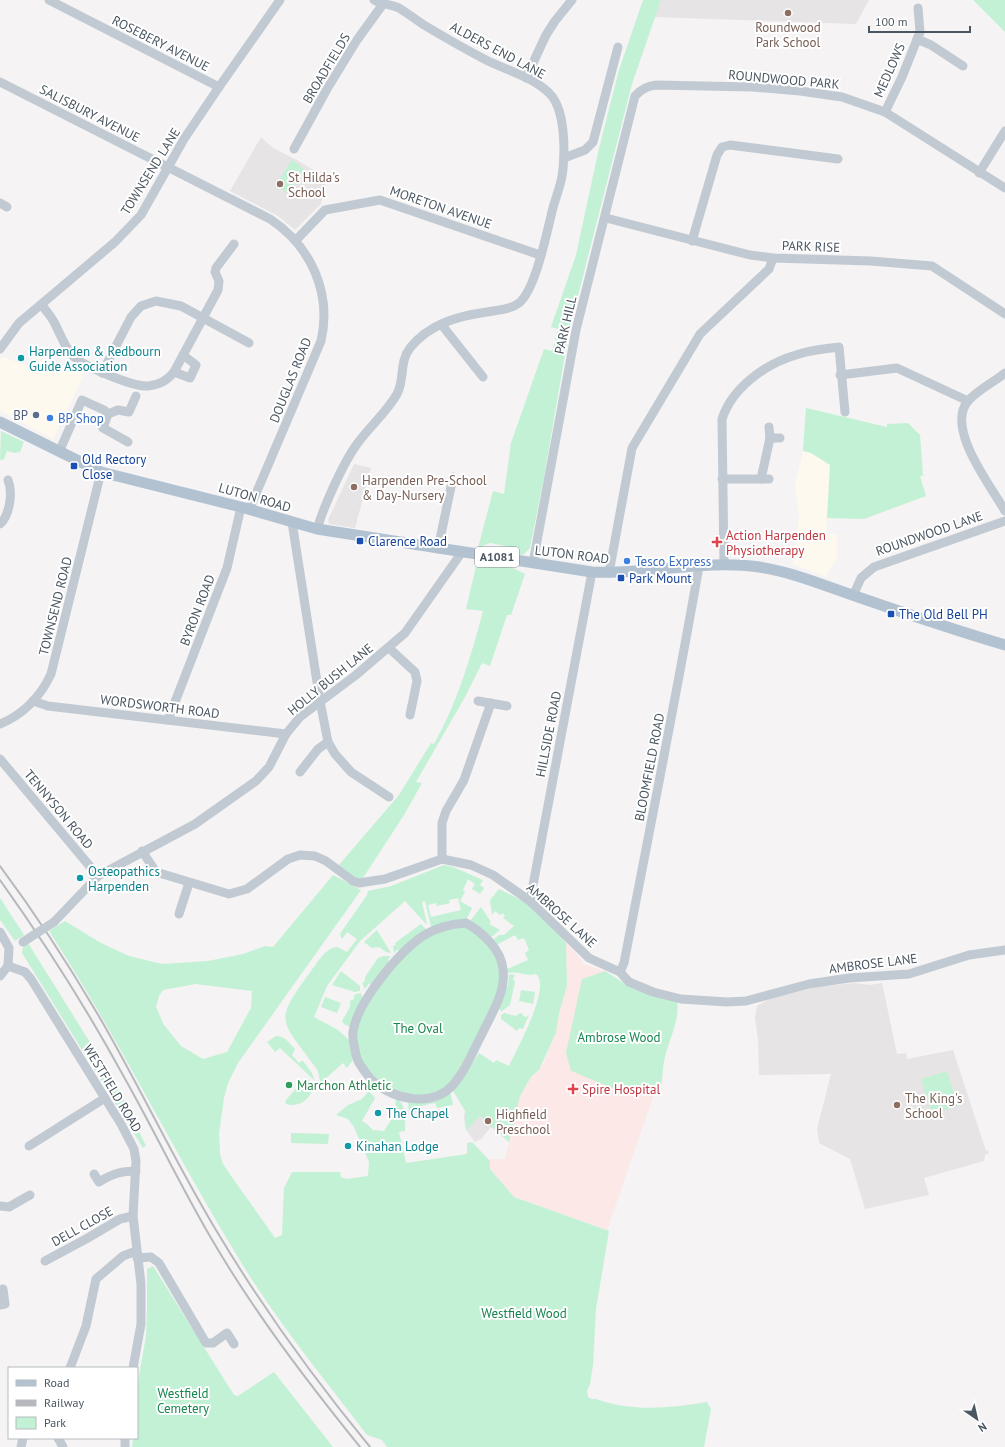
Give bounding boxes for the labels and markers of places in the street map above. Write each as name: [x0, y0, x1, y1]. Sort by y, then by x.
marker: Roundwood Park School: [783, 8, 793, 18]
place label: Roundwood Park School: [755, 19, 821, 51]
place label: St Hilda's School: [288, 169, 340, 201]
marker: St Hilda's School: [275, 179, 285, 189]
place label: Harpenden & Redbourn Guide Association: [29, 343, 161, 375]
marker: Harpenden & Redbourn Guide Association: [16, 353, 26, 363]
place label: BP: [13, 407, 28, 424]
marker: BP: [31, 410, 41, 420]
place label: BP Shop: [58, 410, 104, 427]
marker: BP Shop: [45, 413, 55, 423]
place label: Old Rectory Close: [82, 451, 146, 483]
marker: Old Rectory Close: [69, 461, 79, 471]
place label: Harpenden Pre-School & Day-Nursery: [362, 472, 487, 504]
marker: Harpenden Pre-School & Day-Nursery: [349, 482, 359, 492]
place label: Action Harpenden Physiotherapy: [726, 527, 826, 559]
place label: Clarence Road: [368, 533, 447, 550]
marker: Clarence Road: [355, 536, 365, 546]
marker: Action Harpenden Physiotherapy: [711, 536, 723, 548]
place label: Tesco Express: [635, 553, 711, 570]
marker: Tesco Express: [622, 556, 632, 566]
place label: Park Mount: [629, 570, 692, 587]
marker: Park Mount: [616, 573, 626, 583]
place label: The Old Bell PH: [899, 606, 988, 623]
marker: The Old Bell PH: [886, 609, 896, 619]
place label: Osteopathics Harpenden: [88, 863, 160, 895]
marker: Osteopathics Harpenden: [75, 873, 85, 883]
place label: Marchon Athletic: [297, 1077, 391, 1094]
marker: Marchon Athletic: [284, 1080, 294, 1090]
place label: Spire Hospital: [582, 1081, 660, 1098]
marker: Spire Hospital: [567, 1083, 579, 1095]
place label: The King's School: [905, 1090, 962, 1122]
marker: The King's School: [892, 1100, 902, 1110]
place label: The Chapel: [386, 1105, 449, 1122]
place label: Highfield Preschool: [496, 1106, 550, 1138]
marker: The Chapel: [373, 1108, 383, 1118]
marker: Highfield Preschool: [483, 1116, 493, 1126]
place label: Kinahan Lodge: [356, 1138, 439, 1155]
marker: Kinahan Lodge: [343, 1141, 353, 1151]

